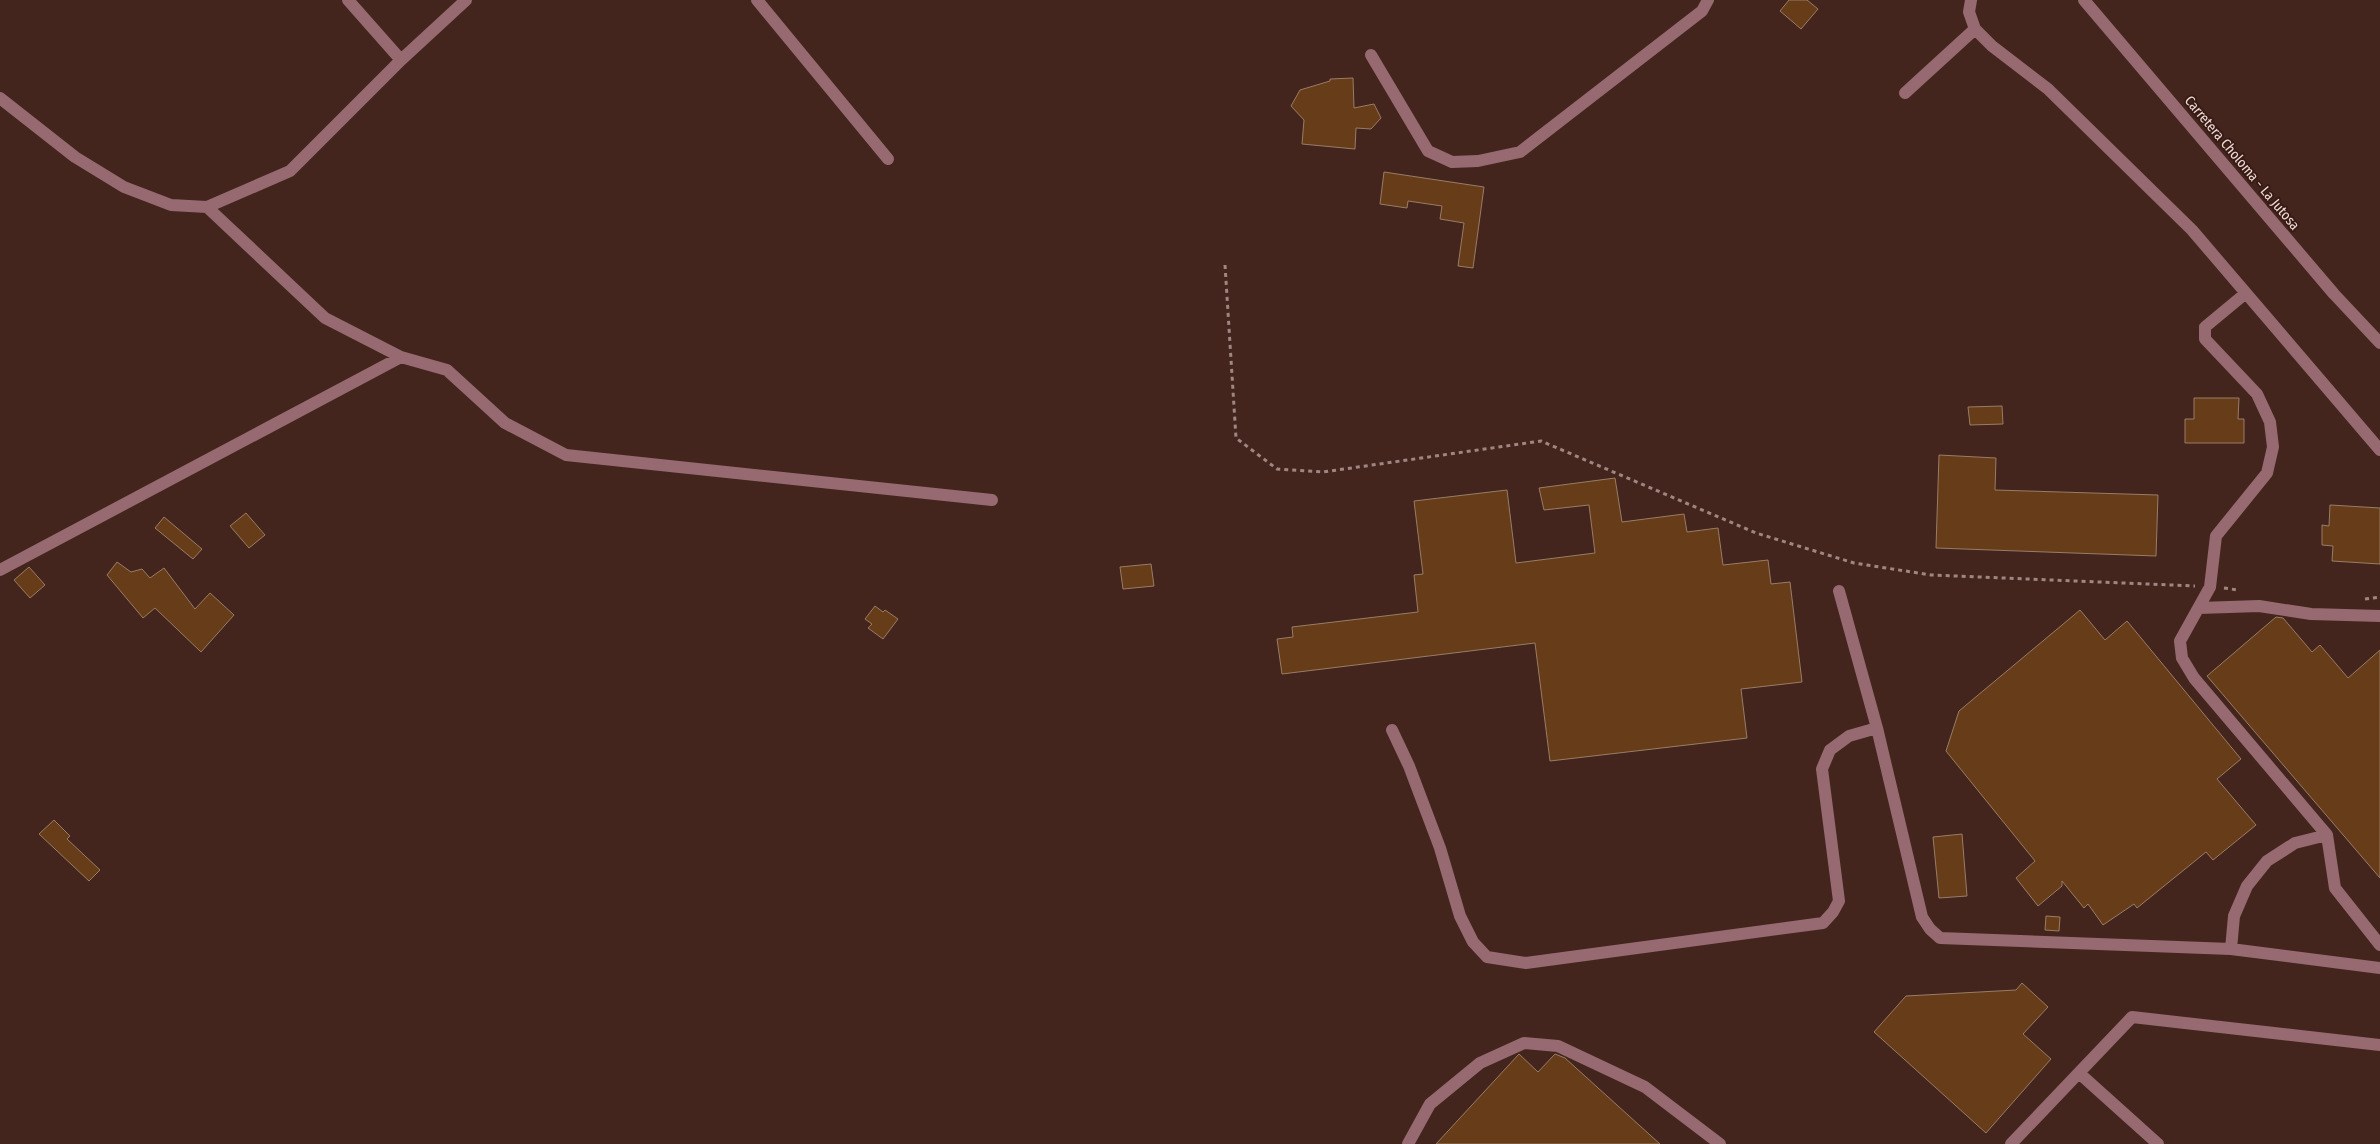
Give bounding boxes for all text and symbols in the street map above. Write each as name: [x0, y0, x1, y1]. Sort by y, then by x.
street label: Carretera Choloma - La Jutosa: [2181, 92, 2303, 234]

